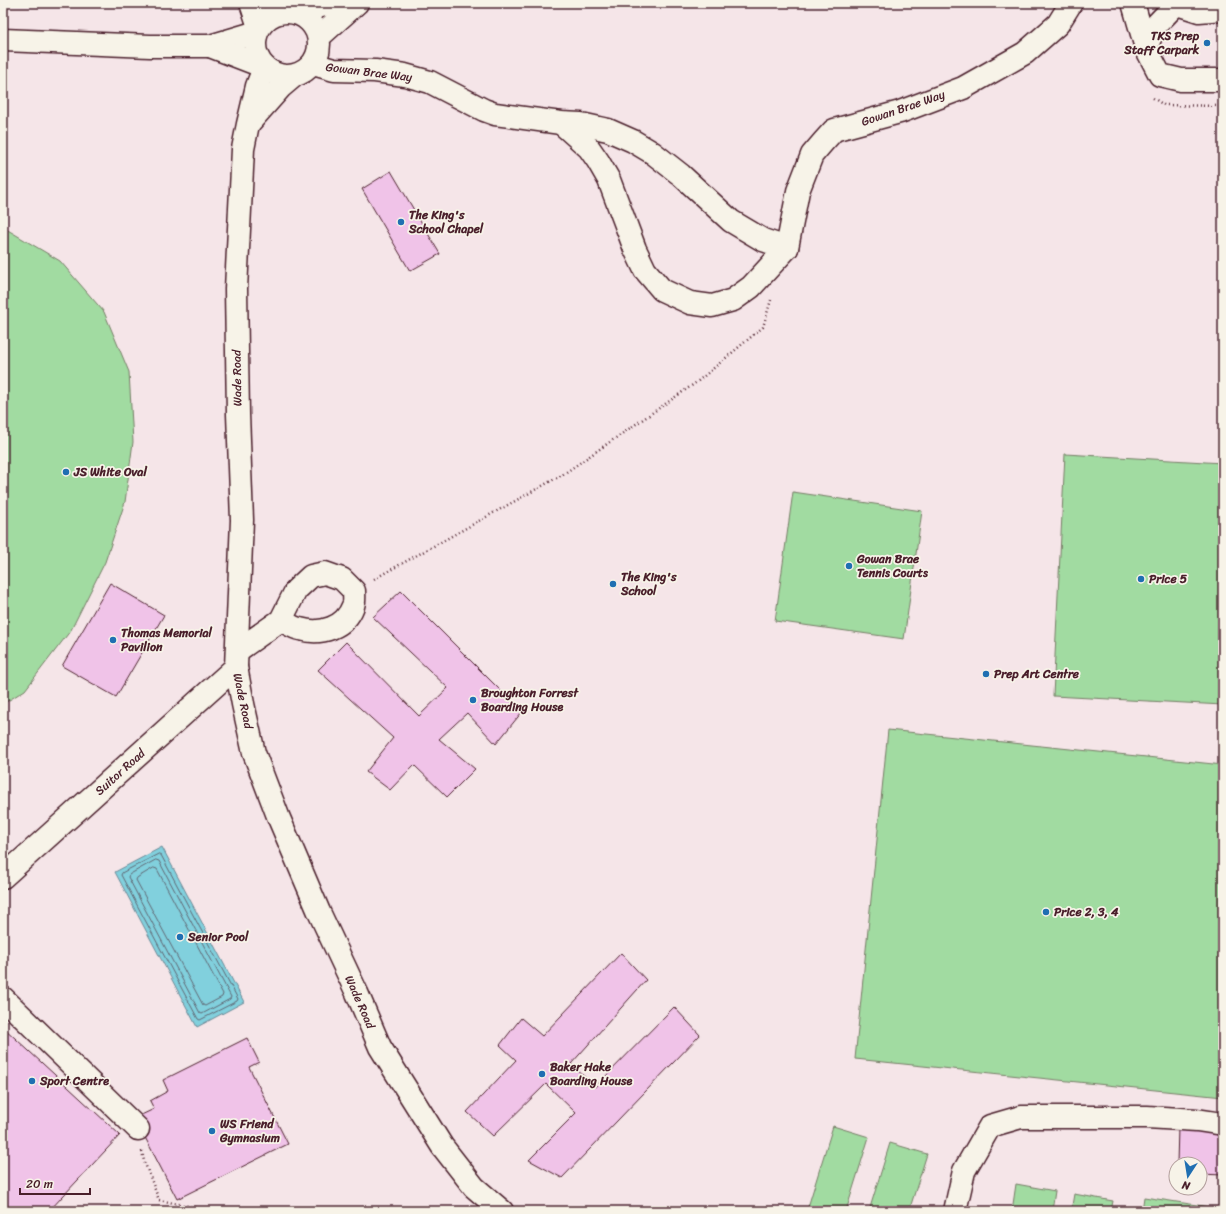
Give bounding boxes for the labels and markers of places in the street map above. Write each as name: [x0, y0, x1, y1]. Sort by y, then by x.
place label: TKS Prep Staff Carpark: [1123, 25, 1200, 61]
marker: TKS Prep Staff Carpark: [1202, 38, 1212, 48]
place label: The King's School Chapel: [408, 204, 484, 240]
marker: The King's School Chapel: [396, 217, 406, 227]
place label: JS White Oval: [73, 461, 147, 483]
marker: JS White Oval: [61, 467, 71, 477]
place label: Gowan Brae Tennis Courts: [856, 548, 929, 584]
marker: Gowan Brae Tennis Courts: [844, 561, 854, 571]
place label: The King's School: [620, 566, 677, 602]
place label: Price 5: [1149, 568, 1188, 590]
marker: Price 5: [1136, 574, 1146, 584]
marker: The King's School: [608, 579, 618, 589]
place label: Thomas Memorial Pavilion: [121, 622, 212, 658]
marker: Thomas Memorial Pavilion: [108, 635, 118, 645]
place label: Prep Art Centre: [994, 663, 1080, 685]
marker: Prep Art Centre: [981, 669, 991, 679]
place label: Broughton Forrest Boarding House: [481, 682, 579, 718]
marker: Broughton Forrest Boarding House: [468, 695, 478, 705]
place label: Price 2, 3, 4: [1054, 901, 1119, 923]
marker: Price 2, 3, 4: [1041, 907, 1051, 917]
place label: Senior Pool: [187, 926, 249, 948]
marker: Senior Pool: [175, 932, 185, 942]
place label: Baker Hake Boarding House: [550, 1056, 632, 1092]
marker: Baker Hake Boarding House: [537, 1069, 547, 1079]
place label: Sport Centre: [39, 1070, 109, 1092]
marker: Sport Centre: [27, 1076, 37, 1086]
place label: WS Friend Gymnasium: [219, 1113, 280, 1149]
marker: WS Friend Gymnasium: [207, 1126, 217, 1136]

